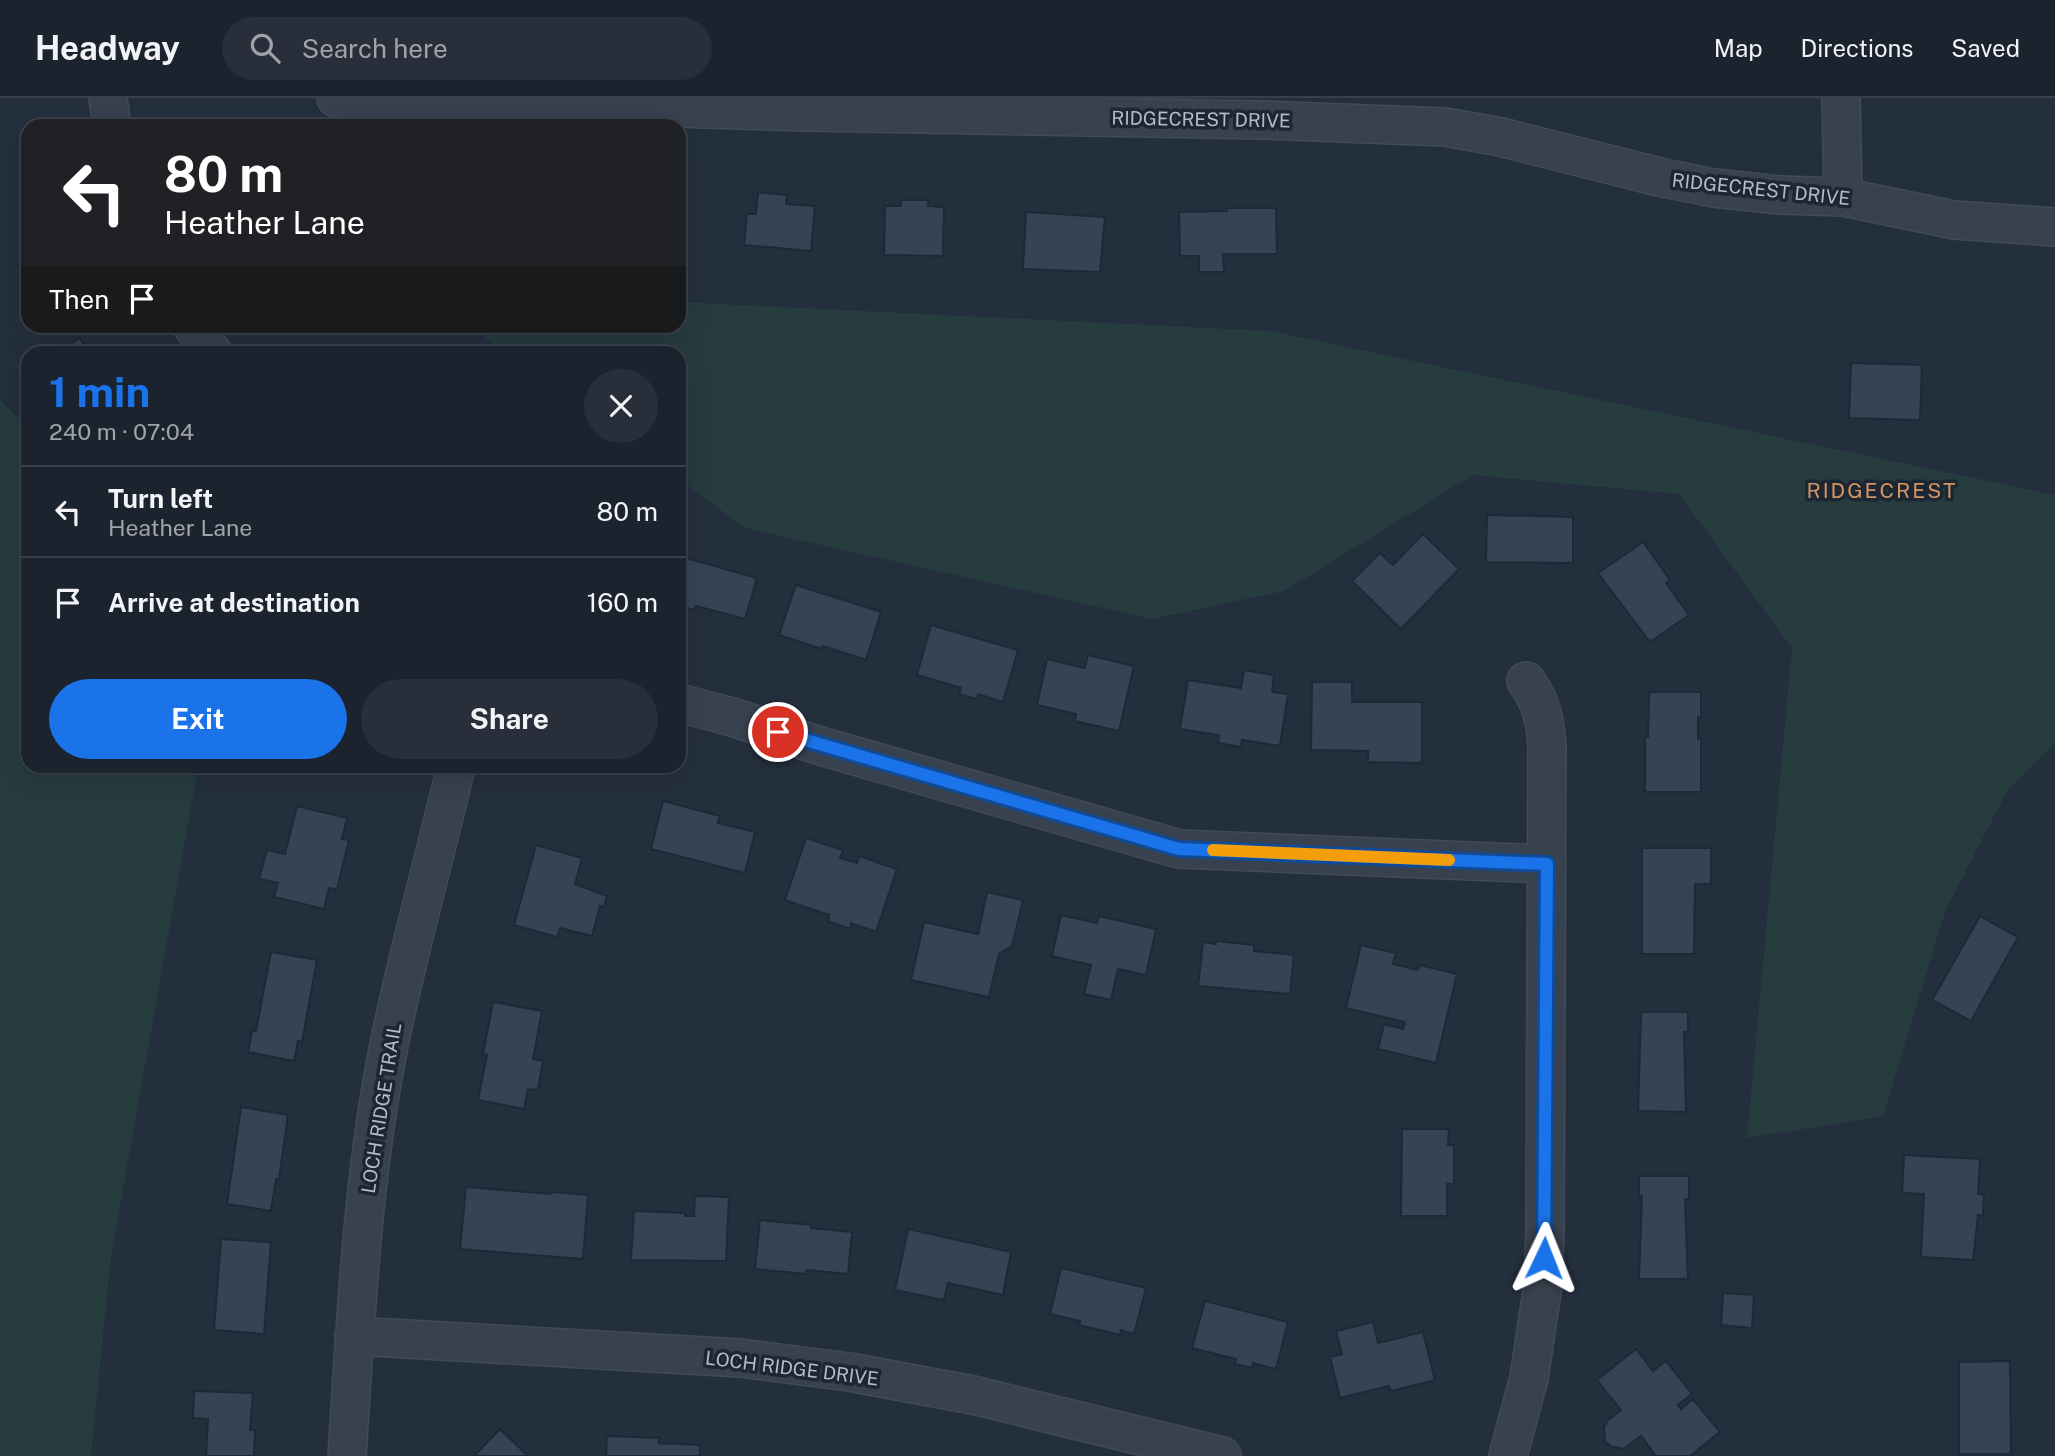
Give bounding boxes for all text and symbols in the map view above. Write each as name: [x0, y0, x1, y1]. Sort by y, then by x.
search box: [222, 17, 712, 80]
text: Headway: [35, 29, 180, 67]
icon: search: [246, 29, 284, 67]
text: Search here: [302, 33, 448, 64]
text: Map: [1714, 34, 1763, 62]
text: Directions: [1801, 34, 1913, 62]
text: Saved: [1951, 34, 2020, 62]
street label: RIDGECREST DRIVE: [1111, 106, 1291, 132]
text: 80 m: [164, 145, 283, 203]
icon: left: [49, 147, 140, 238]
street label: RIDGECREST DRIVE: [1671, 169, 1851, 209]
text: Heather Lane: [164, 204, 365, 241]
icon: arrive: [123, 280, 161, 318]
text: Then: [49, 284, 109, 315]
text: 1 min: [49, 367, 150, 416]
button: close: [584, 369, 658, 443]
text: 240 m · 07:04: [49, 418, 194, 445]
district label: RIDGECREST: [1806, 478, 1958, 503]
text: Turn left: [108, 483, 213, 514]
icon: left: [49, 493, 87, 531]
text: 80 m: [597, 496, 658, 527]
text: Heather Lane: [108, 514, 252, 541]
icon: arrive: [49, 584, 87, 622]
text: Arrive at destination: [108, 587, 360, 618]
text: 160 m: [587, 587, 658, 618]
button: Exit: [49, 679, 347, 759]
button: Share: [361, 679, 658, 759]
pin: [748, 702, 808, 762]
icon: arrive: [759, 713, 797, 751]
street label: LOCH RIDGE TRAIL: [357, 1021, 405, 1195]
position arrow: [1507, 1221, 1581, 1295]
street label: LOCH RIDGE DRIVE: [704, 1346, 880, 1390]

